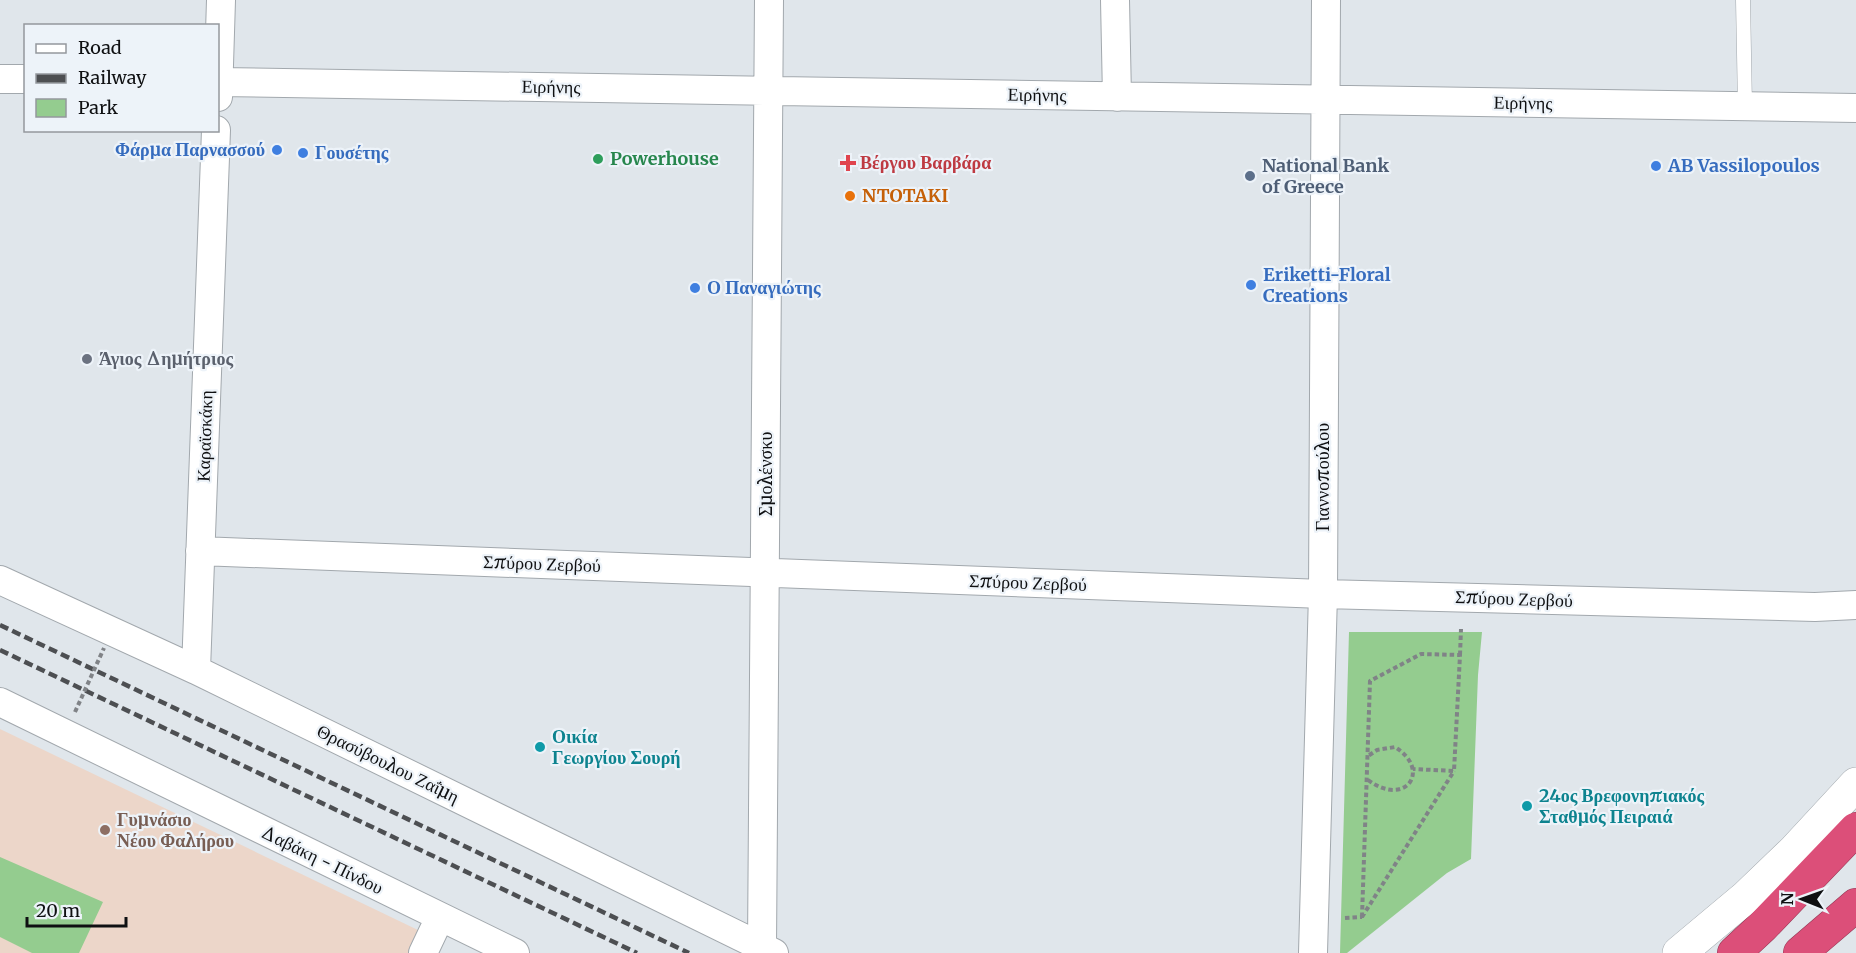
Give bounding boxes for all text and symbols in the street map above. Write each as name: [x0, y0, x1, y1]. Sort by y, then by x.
legend: [24, 24, 219, 132]
text: Road: [78, 36, 122, 59]
text: Railway: [78, 66, 147, 89]
street label: Ειρήνης: [521, 74, 581, 99]
street label: Ειρήνης: [1007, 82, 1067, 107]
street label: Ειρήνης: [1493, 90, 1553, 115]
text: Park: [78, 96, 119, 119]
place label: Φάρμα Παρνασσού: [115, 138, 265, 161]
place label: Γουσέτης: [315, 141, 389, 164]
marker: Φάρμα Παρνασσού: [270, 143, 284, 157]
marker: Γουσέτης: [296, 146, 310, 160]
place label: Powerhouse: [610, 147, 719, 170]
place label: Βέργου Βαρβάρα: [860, 151, 991, 174]
marker: Powerhouse: [591, 152, 605, 166]
place label: National Bank of Greece: [1262, 154, 1390, 198]
place label: AB Vassilopoulos: [1667, 154, 1820, 177]
marker: Βέργου Βαρβάρα: [841, 156, 855, 170]
marker: AB Vassilopoulos: [1649, 159, 1663, 173]
marker: National Bank of Greece: [1243, 169, 1257, 183]
place label: NTOTAKI: [862, 184, 948, 207]
marker: NTOTAKI: [843, 189, 857, 203]
place label: Eriketti-Floral Creations: [1263, 263, 1391, 307]
place label: Ο Παναγιώτης: [707, 276, 821, 299]
marker: Eriketti-Floral Creations: [1244, 278, 1258, 292]
marker: Ο Παναγιώτης: [688, 281, 702, 295]
place label: Άγιος Δημήτριος: [99, 347, 234, 370]
marker: Άγιος Δημήτριος: [80, 352, 94, 366]
street label: Καραϊσκάκη: [191, 390, 218, 482]
street label: Γιαννοπούλου: [1311, 423, 1334, 531]
street label: Σμολένσκυ: [754, 432, 777, 516]
street label: Σπύρου Ζερβού: [483, 550, 601, 577]
street label: Σπύρου Ζερβού: [969, 569, 1087, 596]
street label: Σπύρου Ζερβού: [1455, 585, 1573, 612]
street label: Θρασύβουλου Ζαΐμη: [313, 719, 463, 808]
place label: Οικία Γεωργίου Σουρή: [552, 725, 681, 769]
marker: Οικία Γεωργίου Σουρή: [533, 740, 547, 754]
place label: 24ος Βρεφονηπιακός Σταθμός Πειραιά: [1539, 784, 1705, 828]
marker: 24ος Βρεφονηπιακός Σταθμός Πειραιά: [1520, 799, 1534, 813]
place label: Γυμνάσιο Νέου Φαλήρου: [117, 808, 234, 852]
street label: Δαβάκη - Πίνδου: [257, 820, 387, 899]
marker: Γυμνάσιο Νέου Φαλήρου: [98, 823, 112, 837]
north arrow: [1772, 869, 1832, 929]
scale bar: [27, 890, 126, 928]
text: N: [1777, 892, 1797, 905]
text: 20 m: [36, 899, 80, 922]

